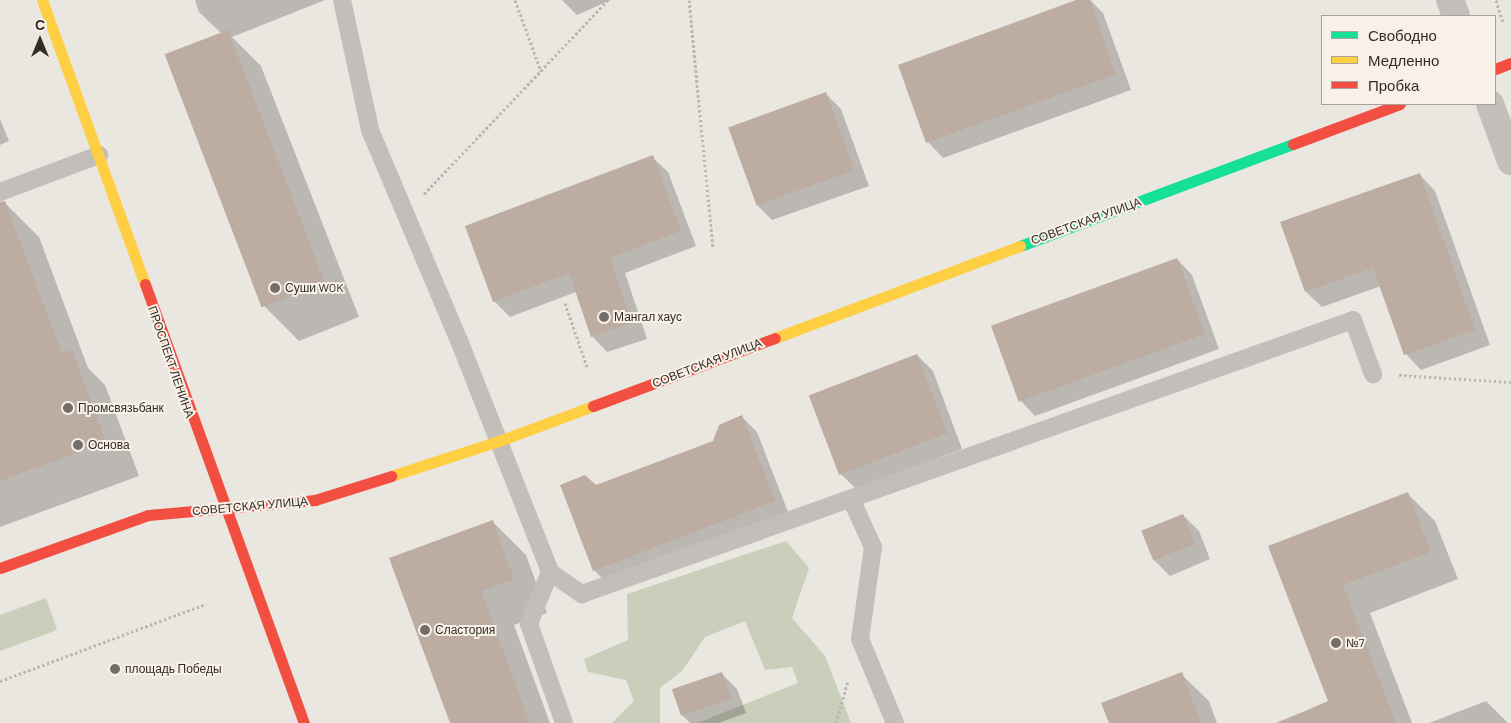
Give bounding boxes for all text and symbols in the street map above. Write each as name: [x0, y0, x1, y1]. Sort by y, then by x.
north arrow: [15, 15, 65, 65]
legend: [1321, 15, 1496, 105]
text: С: [35, 16, 45, 33]
text: Свободно: [1368, 26, 1437, 44]
text: Медленно: [1368, 51, 1439, 69]
text: Пробка: [1368, 76, 1419, 94]
street label: СОВЕТСКАЯ УЛИЦА: [1029, 194, 1143, 248]
place label: Суши WOK: [285, 281, 343, 295]
marker: Суши WOK: [269, 282, 281, 294]
street label: ПРОСПЕКТ ЛЕНИНА: [145, 304, 197, 420]
place label: Мангал хаус: [614, 310, 682, 324]
marker: Мангал хаус: [598, 311, 610, 323]
street label: СОВЕТСКАЯ УЛИЦА: [650, 335, 764, 391]
place label: Промсвязьбанк: [78, 401, 164, 415]
marker: Промсвязьбанк: [62, 402, 74, 414]
place label: Основа: [88, 438, 130, 452]
marker: Основа: [72, 439, 84, 451]
street label: СОВЕТСКАЯ УЛИЦА: [191, 494, 309, 518]
place label: Сластория: [435, 623, 495, 637]
marker: Сластория: [419, 624, 431, 636]
place label: №7: [1346, 636, 1365, 650]
marker: №7: [1330, 637, 1342, 649]
place label: площадь Победы: [125, 662, 222, 676]
marker: площадь Победы: [109, 663, 121, 675]

